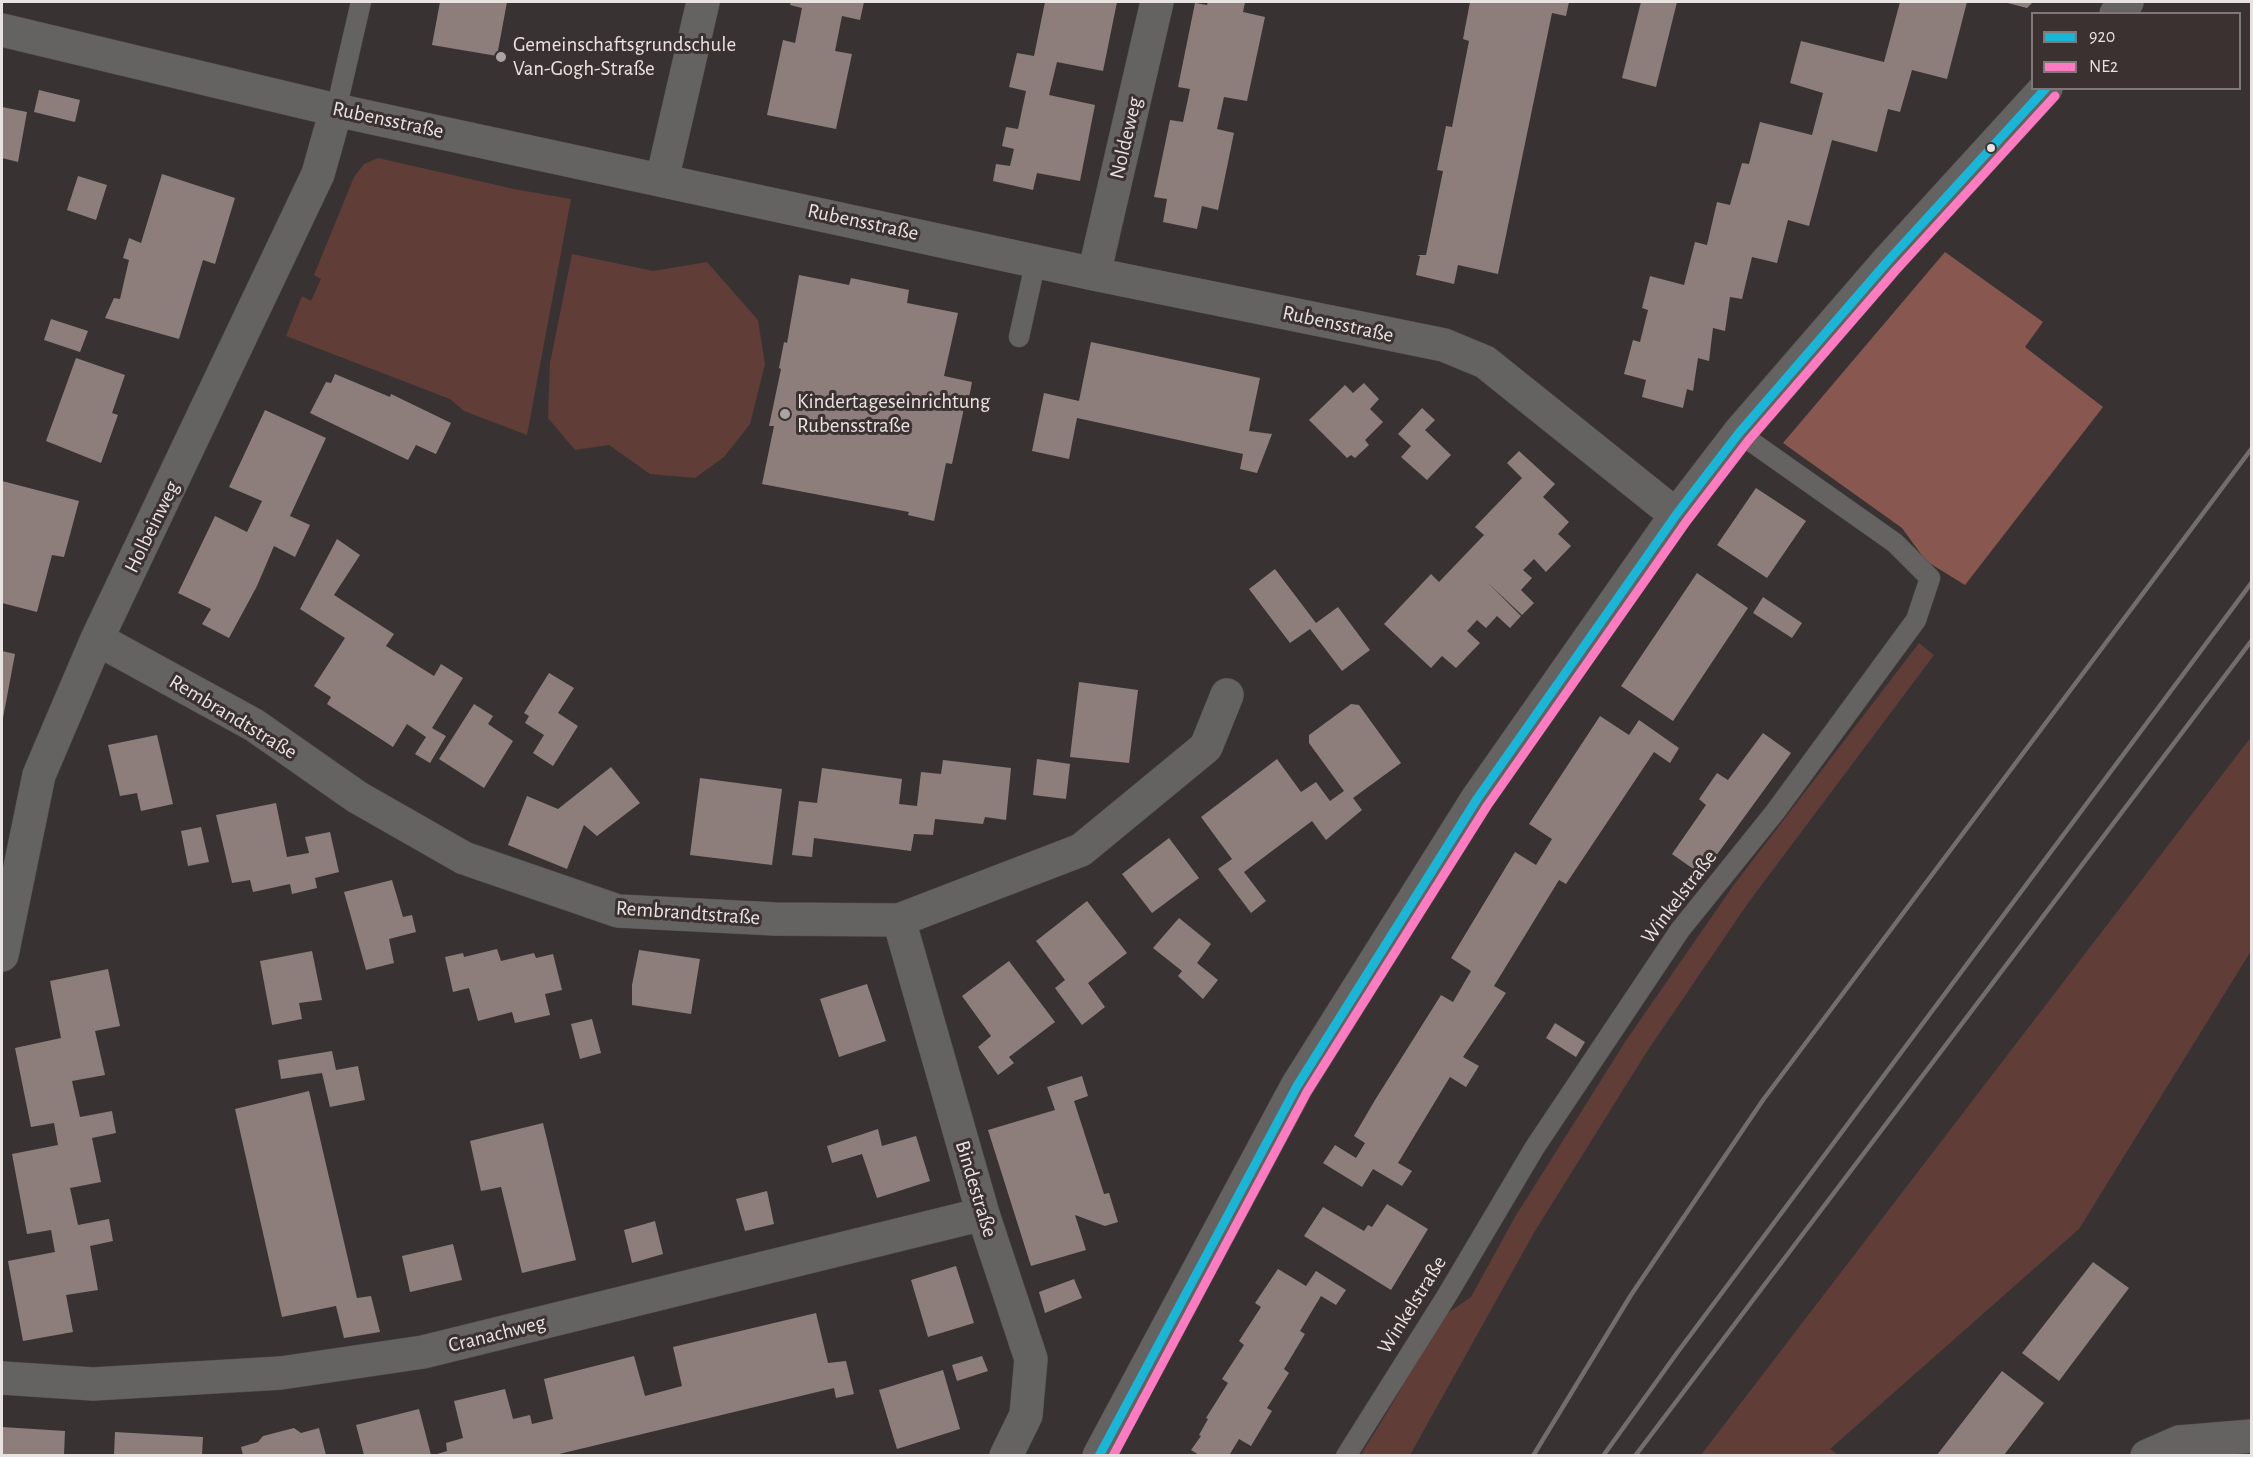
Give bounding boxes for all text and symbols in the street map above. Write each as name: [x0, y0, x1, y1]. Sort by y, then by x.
legend: [2031, 12, 2241, 90]
text: 920: [2089, 28, 2115, 46]
place label: Gemeinschaftsgrundschule Van-Gogh-Straße: [513, 32, 736, 82]
marker: Gemeinschaftsgrundschule Van-Gogh-Straße: [494, 50, 508, 64]
text: NE2: [2089, 58, 2118, 76]
street label: Noldeweg: [1104, 94, 1148, 182]
street label: Rubensstraße: [330, 96, 446, 144]
unlabelled marker: [1985, 142, 1997, 154]
street label: Rubensstraße: [805, 198, 921, 246]
street label: Rubensstraße: [1280, 300, 1396, 348]
place label: Kindertageseinrichtung Rubensstraße: [797, 389, 990, 439]
marker: Kindertageseinrichtung Rubensstraße: [778, 407, 792, 421]
street label: Holbeinweg: [119, 477, 185, 577]
street label: Rembrandtstraße: [165, 669, 301, 765]
street label: Winkelstraße: [1636, 845, 1722, 949]
street label: Rembrandtstraße: [615, 895, 761, 931]
street label: Bindestraße: [949, 1138, 1003, 1240]
street label: Winkelstraße: [1372, 1251, 1452, 1359]
street label: Cranachweg: [446, 1310, 548, 1358]

